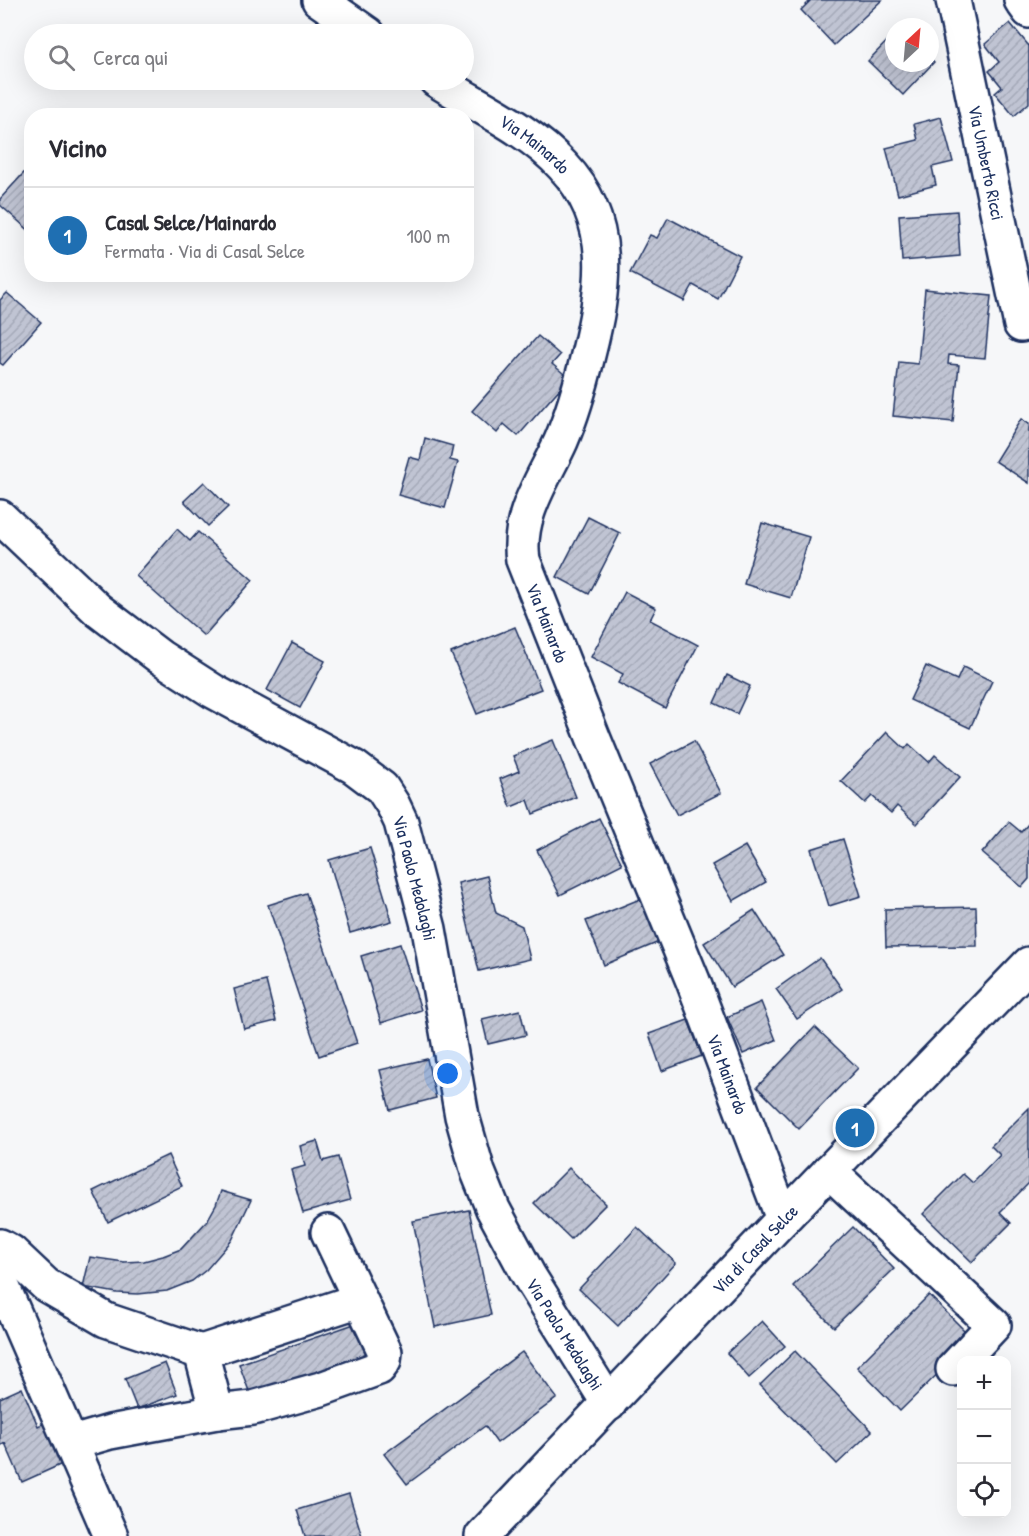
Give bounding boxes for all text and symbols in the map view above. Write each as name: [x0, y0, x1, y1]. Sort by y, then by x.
north arrow: [885, 18, 939, 72]
search box: [24, 24, 474, 90]
icon: search: [45, 41, 78, 74]
text: Cerca qui: [93, 42, 168, 72]
street label: Via Umberto Ricci: [963, 103, 1011, 222]
street label: Via Mainardo: [495, 108, 576, 179]
text: Vicino: [48, 130, 107, 165]
text: Casal Selce/Mainardo: [105, 207, 276, 237]
text: 1: [64, 222, 71, 249]
text: 100 m: [407, 222, 450, 249]
text: Fermata · Via di Casal Selce: [105, 237, 305, 264]
street label: Via Mainardo: [521, 579, 575, 666]
street label: Via Paolo Medolaghi: [387, 811, 443, 942]
street label: Via Mainardo: [702, 1030, 755, 1118]
your location: [433, 1059, 462, 1088]
pin: 1: [836, 1106, 874, 1150]
street label: Via di Casal Selce: [706, 1199, 803, 1299]
street label: Via Paolo Medolaghi: [521, 1273, 610, 1395]
map controls: [957, 1356, 1011, 1518]
button: +: [957, 1356, 1011, 1410]
button: −: [957, 1410, 1011, 1464]
button: locate: [957, 1464, 1011, 1518]

